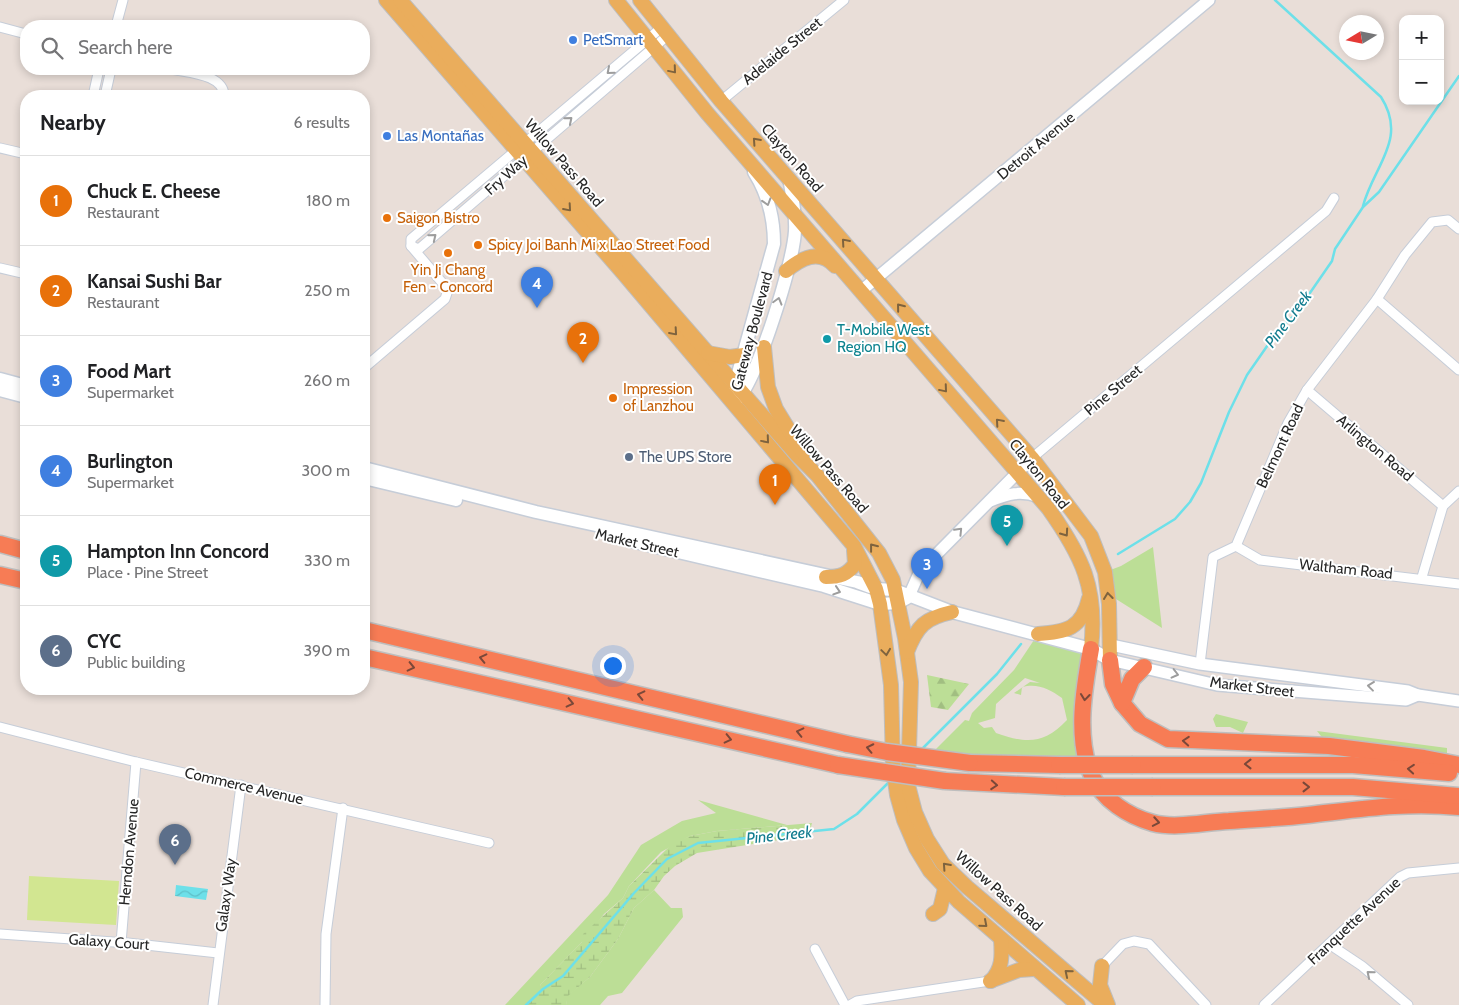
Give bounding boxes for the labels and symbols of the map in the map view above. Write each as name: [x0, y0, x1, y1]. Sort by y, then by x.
street label: Adelaide Street: [739, 14, 825, 88]
north arrow: [1339, 15, 1384, 60]
place label: PetSmart: [583, 31, 643, 49]
marker: PetSmart: [567, 34, 579, 46]
one-way arrow: [667, 64, 675, 73]
one-way arrow: [607, 66, 616, 74]
street label: Detroit Avenue: [994, 108, 1079, 184]
street label: Willow Pass Road: [521, 115, 607, 211]
one-way arrow: [564, 116, 573, 125]
street label: Clayton Road: [757, 120, 827, 196]
place label: Las Montañas: [397, 127, 484, 145]
marker: Las Montañas: [381, 130, 393, 142]
one-way arrow: [753, 138, 762, 147]
street label: Fry Way: [481, 151, 531, 199]
one-way arrow: [762, 197, 772, 206]
one-way arrow: [562, 203, 571, 212]
place label: Saigon Bistro: [397, 209, 480, 227]
marker: Saigon Bistro: [381, 212, 393, 224]
one-way arrow: [427, 235, 436, 243]
place label: Spicy Joi Banh Mi x Lao Street Food: [488, 236, 710, 254]
one-way arrow: [841, 238, 850, 247]
marker: Spicy Joi Banh Mi x Lao Street Food: [472, 239, 484, 251]
marker: Yin Ji Chang Fen - Concord: [442, 247, 454, 259]
place label: Yin Ji Chang Fen - Concord: [403, 261, 493, 296]
pin: 4: [521, 267, 553, 308]
street label: Gateway Boulevard: [728, 270, 776, 392]
water label: Pine Creek: [1261, 286, 1316, 351]
one-way arrow: [772, 297, 782, 305]
one-way arrow: [896, 303, 905, 312]
place label: T-Mobile West Region HQ: [837, 321, 930, 356]
pin: 2: [567, 322, 599, 363]
one-way arrow: [668, 326, 677, 335]
marker: T-Mobile West Region HQ: [821, 333, 833, 345]
street label: Pine Street: [1081, 361, 1145, 419]
place label: Impression of Lanzhou: [623, 380, 694, 415]
one-way arrow: [939, 383, 947, 392]
marker: Impression of Lanzhou: [607, 392, 619, 404]
street label: Belmont Road: [1253, 401, 1307, 491]
street label: Arlington Road: [1333, 411, 1417, 485]
one-way arrow: [996, 418, 1005, 427]
street label: Willow Pass Road: [786, 421, 872, 517]
one-way arrow: [760, 435, 769, 444]
street label: Clayton Road: [1005, 435, 1073, 513]
place label: The UPS Store: [639, 448, 732, 466]
marker: The UPS Store: [623, 451, 635, 463]
pin: 1: [759, 464, 791, 505]
pin: 5: [991, 505, 1023, 546]
street label: Market Street: [594, 525, 680, 561]
one-way arrow: [953, 527, 962, 536]
one-way arrow: [1059, 527, 1068, 536]
one-way arrow: [870, 543, 879, 552]
pin: 3: [911, 548, 943, 589]
street label: Waltham Road: [1298, 555, 1394, 583]
one-way arrow: [832, 585, 840, 595]
one-way arrow: [1103, 592, 1114, 600]
one-way arrow: [880, 648, 891, 656]
one-way arrow: [479, 653, 488, 664]
your location: [600, 653, 626, 679]
one-way arrow: [407, 661, 416, 672]
one-way arrow: [1170, 669, 1178, 679]
street label: Market Street: [1209, 673, 1295, 701]
one-way arrow: [1366, 681, 1374, 692]
one-way arrow: [637, 690, 646, 701]
one-way arrow: [1080, 693, 1091, 701]
one-way arrow: [565, 697, 574, 708]
one-way arrow: [795, 727, 804, 738]
one-way arrow: [724, 733, 733, 743]
one-way arrow: [1181, 735, 1189, 746]
one-way arrow: [865, 744, 874, 754]
one-way arrow: [1244, 759, 1252, 770]
one-way arrow: [1406, 763, 1414, 774]
street label: Commerce Avenue: [183, 764, 305, 808]
one-way arrow: [990, 779, 998, 790]
one-way arrow: [1303, 782, 1311, 792]
street label: Herndon Avenue: [115, 798, 143, 906]
one-way arrow: [1151, 817, 1160, 827]
water label: Pine Creek: [745, 822, 814, 848]
pin: 6: [159, 824, 191, 865]
street label: Willow Pass Road: [952, 847, 1046, 935]
street label: Galaxy Way: [212, 857, 240, 933]
one-way arrow: [943, 863, 952, 872]
street label: Franquette Avenue: [1304, 873, 1404, 968]
one-way arrow: [978, 918, 987, 927]
street label: Galaxy Court: [68, 930, 150, 954]
one-way arrow: [1367, 970, 1376, 979]
one-way arrow: [1065, 971, 1074, 979]

